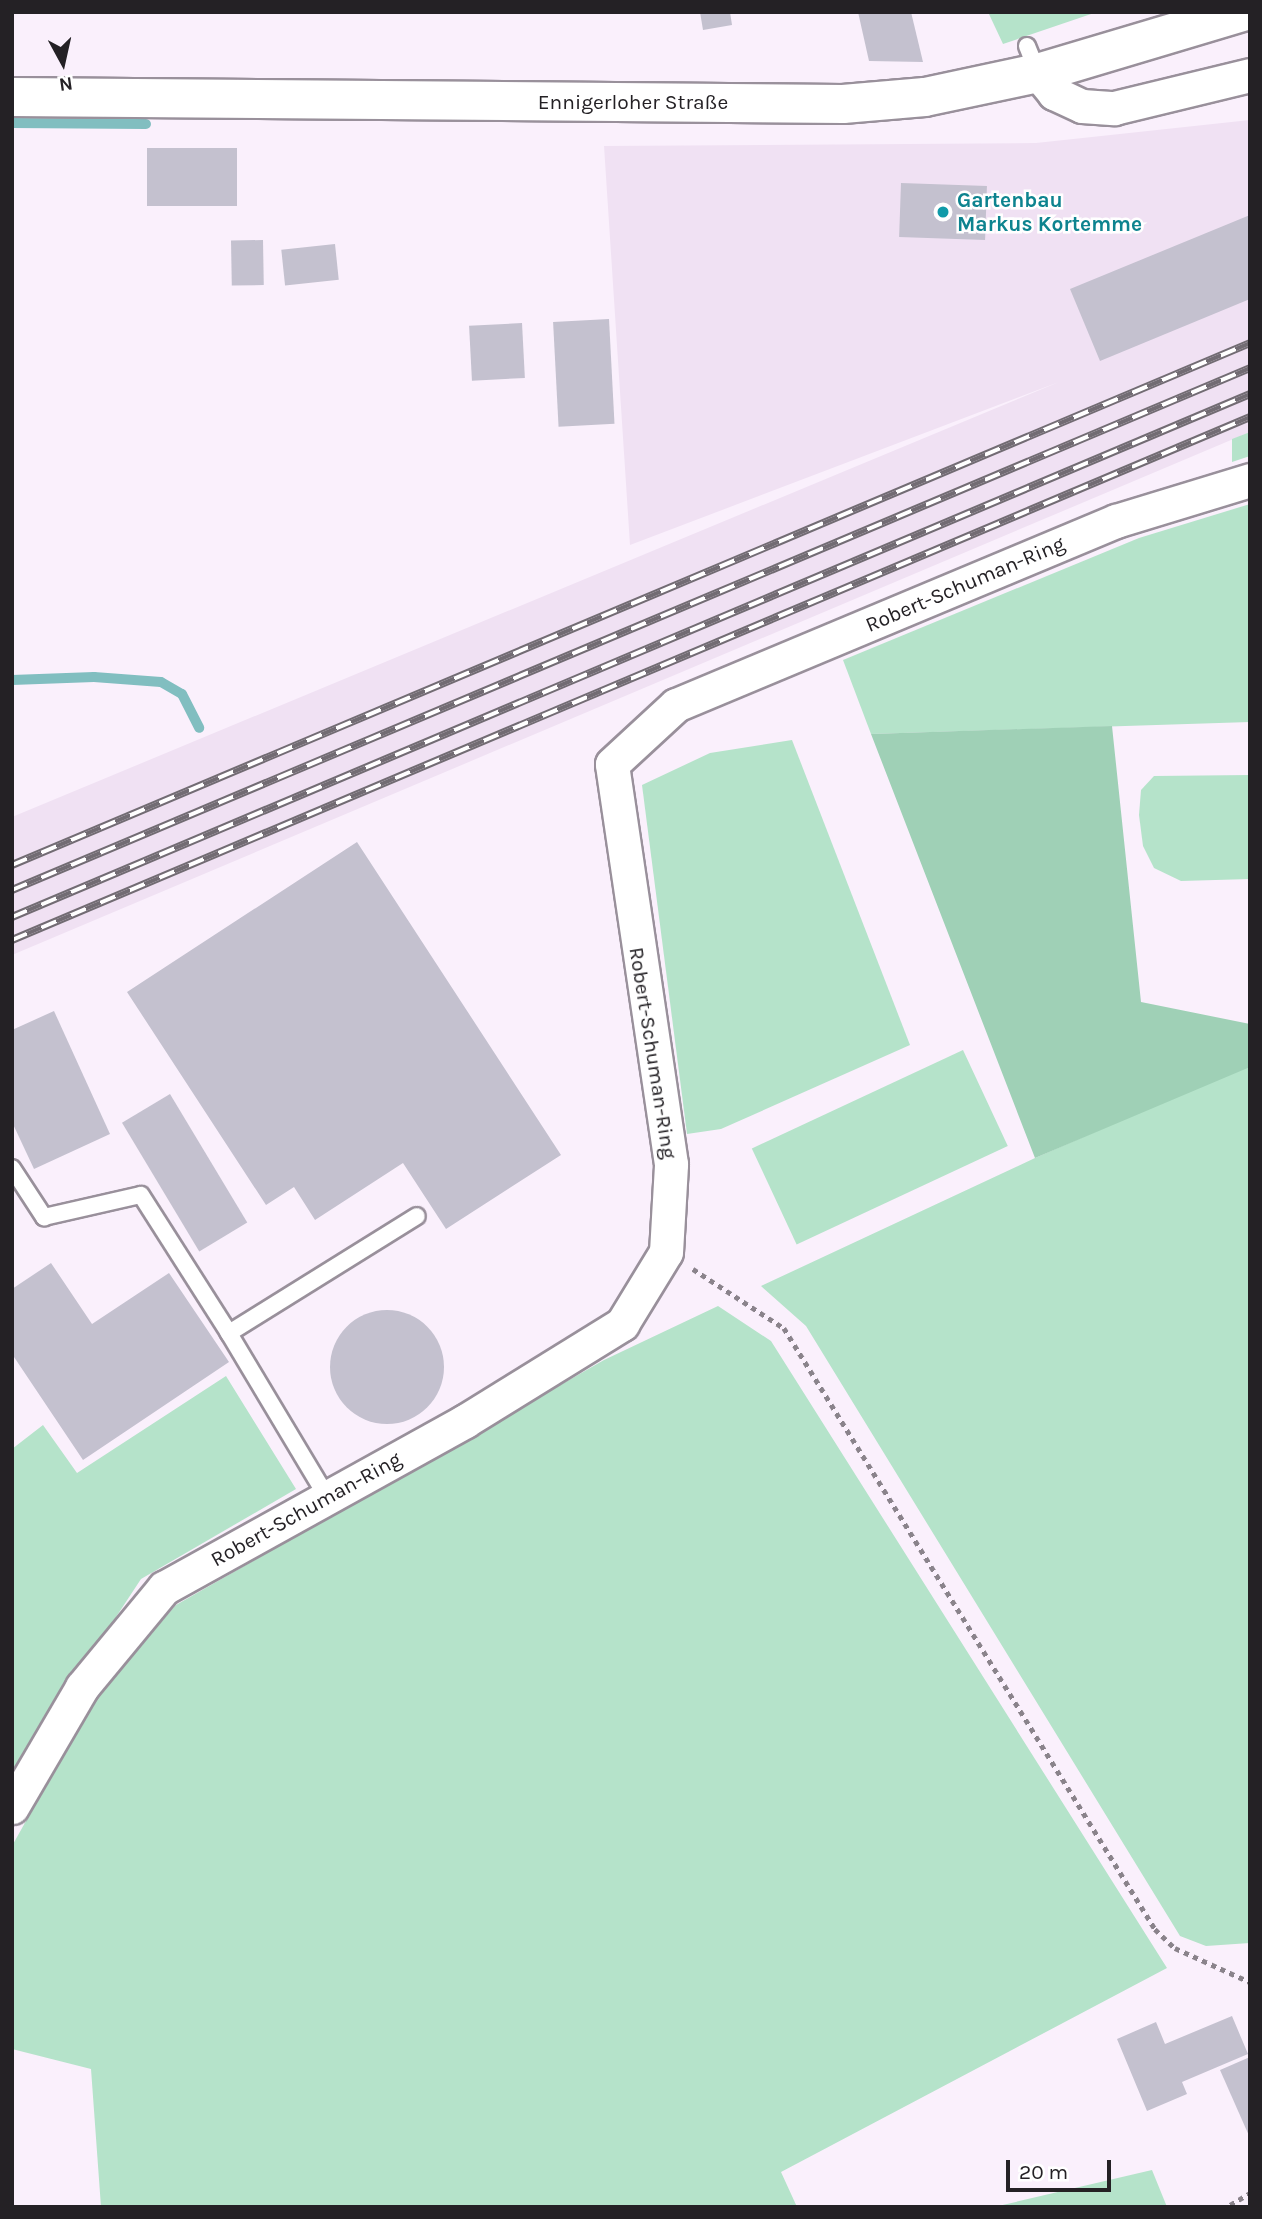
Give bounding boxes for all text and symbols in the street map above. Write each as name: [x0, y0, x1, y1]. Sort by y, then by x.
north arrow: [28, 28, 98, 98]
text: N: [58, 72, 74, 96]
street label: Ennigerloher Straße: [538, 89, 728, 115]
place label: Gartenbau Markus Kortemme: [957, 187, 1142, 237]
marker: Gartenbau Markus Kortemme: [935, 204, 951, 220]
street label: Robert-Schuman-Ring: [862, 531, 1068, 637]
street label: Robert-Schuman-Ring: [624, 945, 682, 1161]
street label: Robert-Schuman-Ring: [206, 1446, 406, 1572]
scale bar: [1010, 2146, 1115, 2190]
text: 20 m: [1019, 2160, 1068, 2184]

